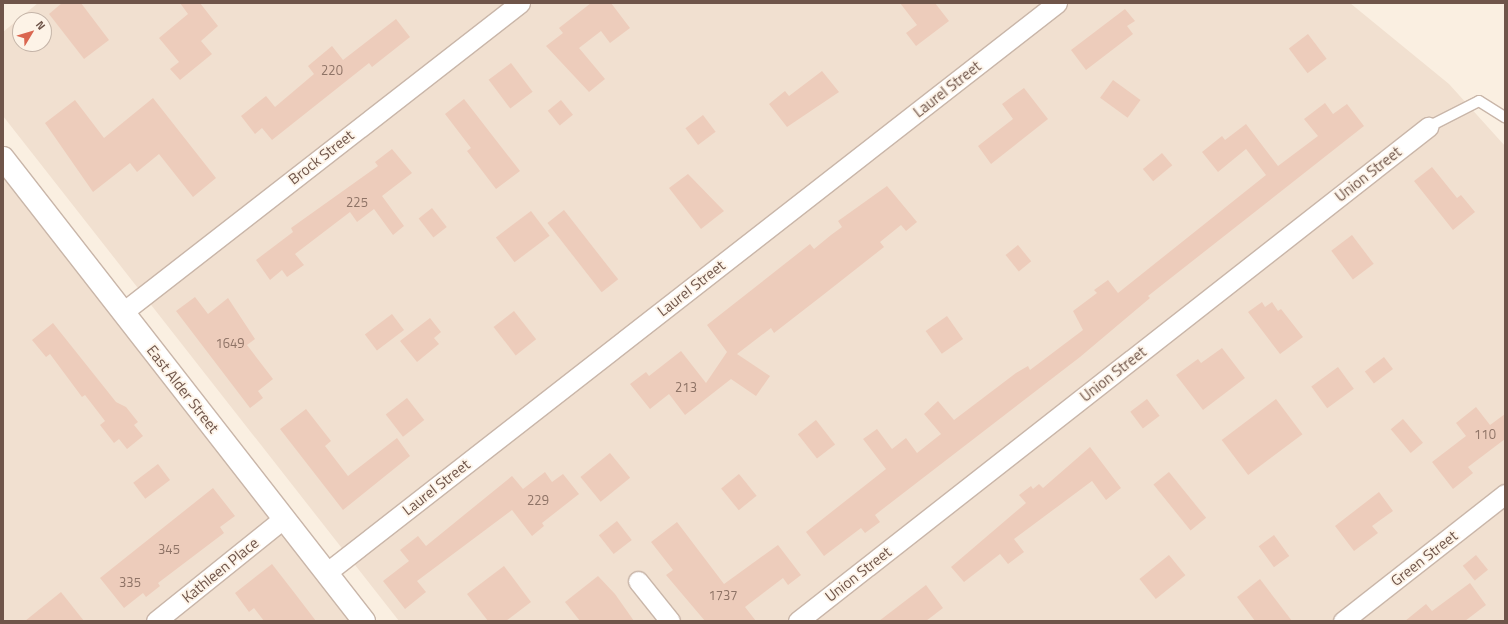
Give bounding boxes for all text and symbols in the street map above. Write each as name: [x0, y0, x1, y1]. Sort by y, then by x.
north arrow: [12, 12, 52, 52]
text: N: [32, 17, 49, 33]
street label: Laurel Street: [910, 57, 984, 121]
house number: 220: [321, 62, 343, 78]
street label: Brock Street: [285, 126, 357, 188]
street label: Union Street: [1331, 143, 1405, 205]
house number: 225: [346, 194, 368, 210]
street label: Laurel Street: [654, 256, 728, 320]
house number: 1649: [215, 335, 245, 351]
street label: East Alder Street: [143, 342, 223, 436]
street label: Union Street: [1076, 343, 1150, 405]
house number: 213: [675, 379, 697, 395]
house number: 110: [1474, 426, 1496, 442]
street label: Laurel Street: [399, 455, 473, 519]
house number: 229: [527, 492, 549, 508]
street label: Green Street: [1387, 526, 1461, 590]
street label: Kathleen Place: [178, 534, 262, 606]
house number: 345: [158, 541, 180, 557]
street label: Union Street: [821, 543, 895, 605]
house number: 335: [119, 574, 141, 590]
house number: 1737: [708, 587, 738, 603]

